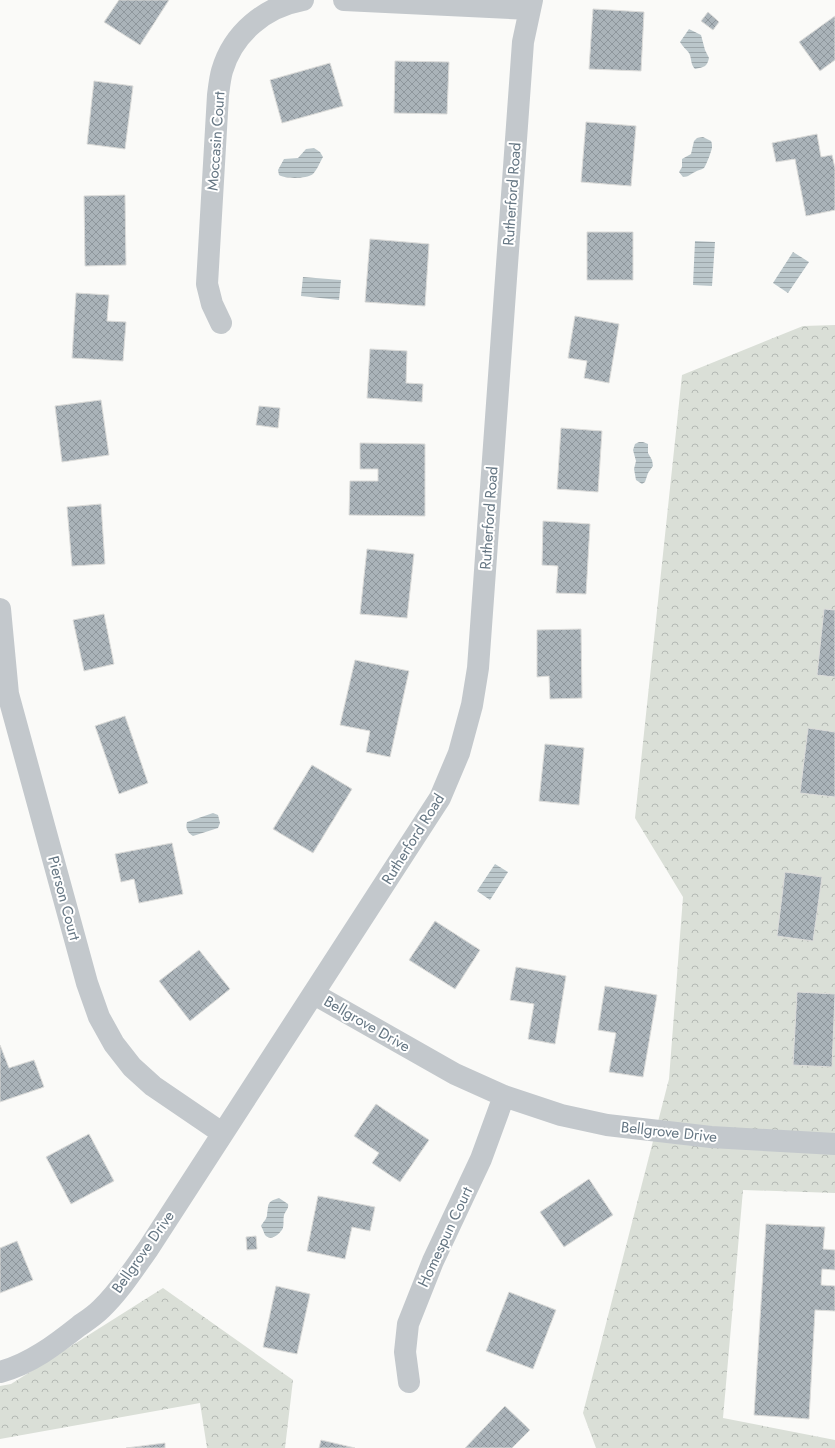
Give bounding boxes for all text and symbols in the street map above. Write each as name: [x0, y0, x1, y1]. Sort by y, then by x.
street label: Moccasin Court: [202, 90, 230, 191]
street label: Rutherford Road: [497, 142, 527, 246]
street label: Rutherford Road: [474, 466, 504, 570]
street label: Rutherford Road: [376, 789, 450, 889]
street label: Pierson Court: [42, 853, 86, 943]
street label: Bellgrove Drive: [320, 990, 414, 1058]
street label: Bellgrove Drive: [620, 1116, 718, 1148]
street label: Homespun Court: [412, 1183, 478, 1291]
street label: Bellgrove Drive: [106, 1206, 180, 1298]

